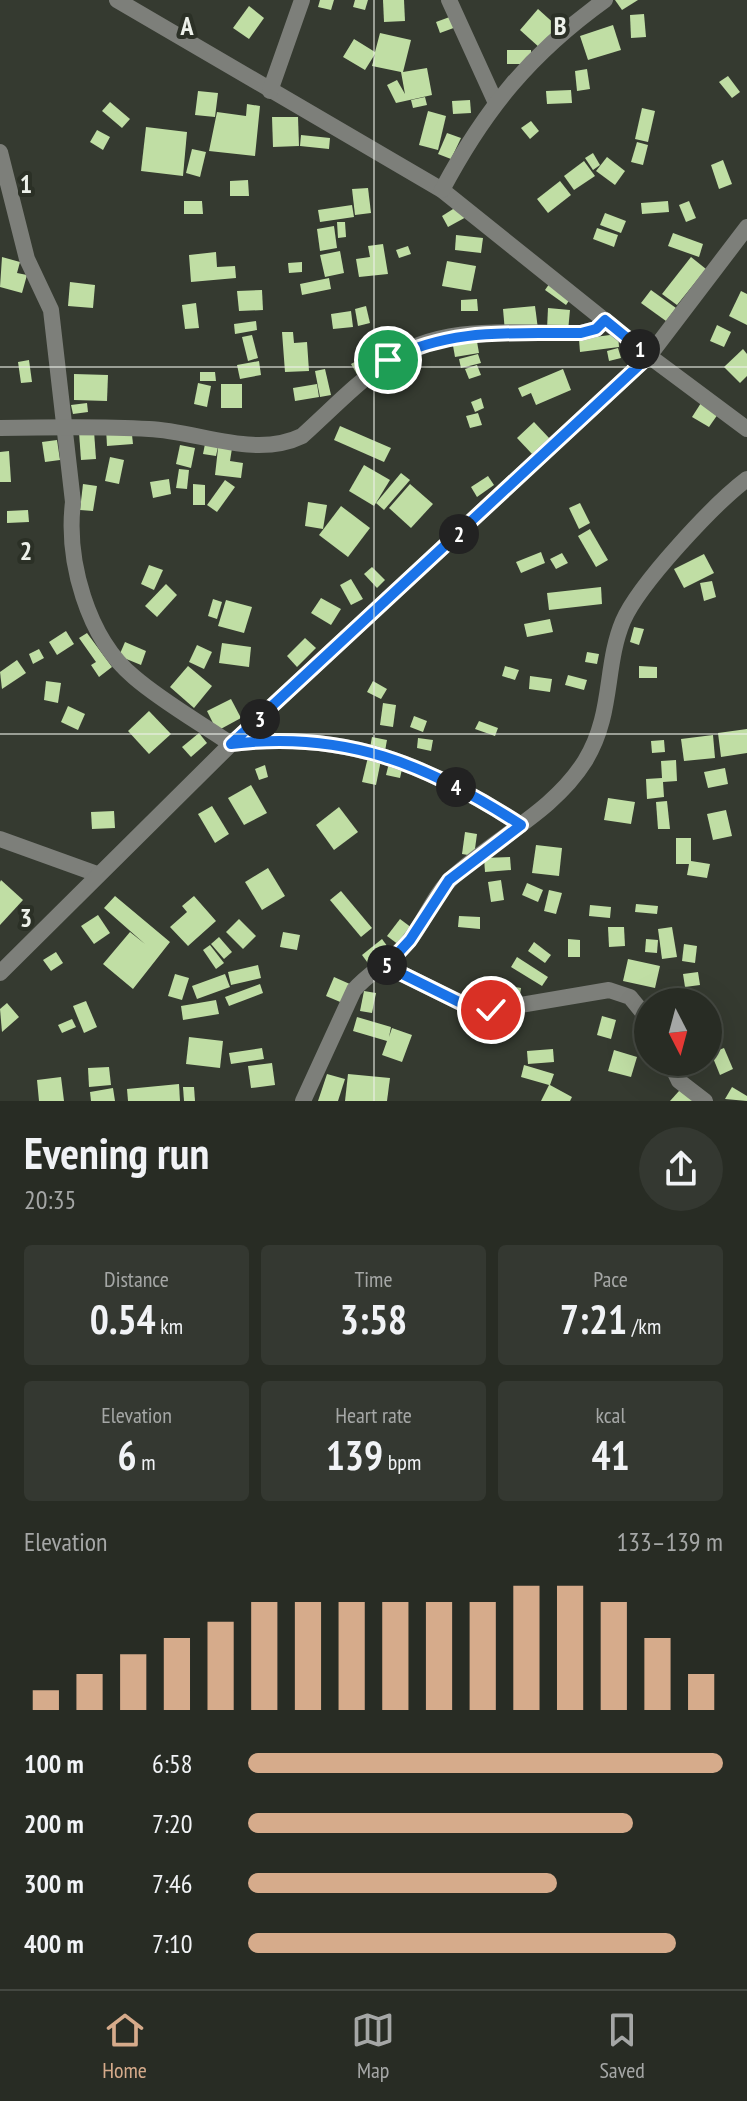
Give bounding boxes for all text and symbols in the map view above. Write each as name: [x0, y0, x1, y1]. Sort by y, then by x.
text: A: [179, 9, 194, 42]
text: B: [554, 9, 567, 42]
text: 1: [20, 167, 32, 200]
pin: [354, 326, 422, 394]
pin: 1: [620, 329, 660, 369]
text: 1: [635, 335, 645, 363]
icon: arrive: [366, 338, 410, 382]
pin: 2: [439, 514, 479, 554]
text: 2: [454, 520, 464, 548]
text: 2: [20, 534, 32, 567]
pin: 3: [240, 699, 280, 739]
text: 3: [255, 705, 265, 733]
pin: 4: [436, 767, 476, 807]
text: 4: [451, 773, 461, 801]
text: 3: [20, 901, 32, 934]
pin: 5: [367, 945, 407, 985]
text: 5: [382, 951, 392, 979]
pin: [457, 976, 525, 1044]
icon: check: [469, 988, 513, 1032]
north arrow: [634, 988, 722, 1076]
map controls: [634, 988, 722, 1076]
text: Evening run: [24, 1124, 209, 1181]
button: share: [639, 1127, 723, 1211]
text: 20:35: [24, 1183, 76, 1216]
text: Distance: [104, 1265, 169, 1293]
text: Time: [354, 1265, 393, 1293]
text: Pace: [593, 1265, 628, 1293]
text: 0.54: [90, 1293, 156, 1345]
text: 3:58: [340, 1293, 407, 1345]
text: 7:21: [560, 1293, 627, 1345]
text: km: [156, 1312, 183, 1340]
text: /km: [627, 1312, 661, 1340]
text: Elevation: [101, 1401, 172, 1429]
text: Heart rate: [335, 1401, 412, 1429]
text: kcal: [595, 1401, 626, 1429]
text: 6: [117, 1429, 137, 1481]
text: 139: [326, 1429, 383, 1481]
text: 41: [591, 1429, 630, 1481]
text: m: [137, 1448, 156, 1476]
text: bpm: [383, 1448, 421, 1476]
text: Elevation: [24, 1525, 107, 1558]
text: 133–139 m: [617, 1525, 723, 1558]
text: 100 m: [24, 1747, 84, 1780]
text: 6:58: [152, 1747, 192, 1780]
text: 200 m: [24, 1807, 84, 1840]
text: 7:20: [152, 1807, 192, 1840]
text: 300 m: [24, 1867, 84, 1900]
text: 7:46: [152, 1867, 192, 1900]
text: 400 m: [24, 1927, 84, 1960]
text: 7:10: [152, 1927, 192, 1960]
tab: Home: [102, 2008, 147, 2084]
tab: Map: [351, 2008, 395, 2084]
tab: Saved: [599, 2008, 645, 2084]

